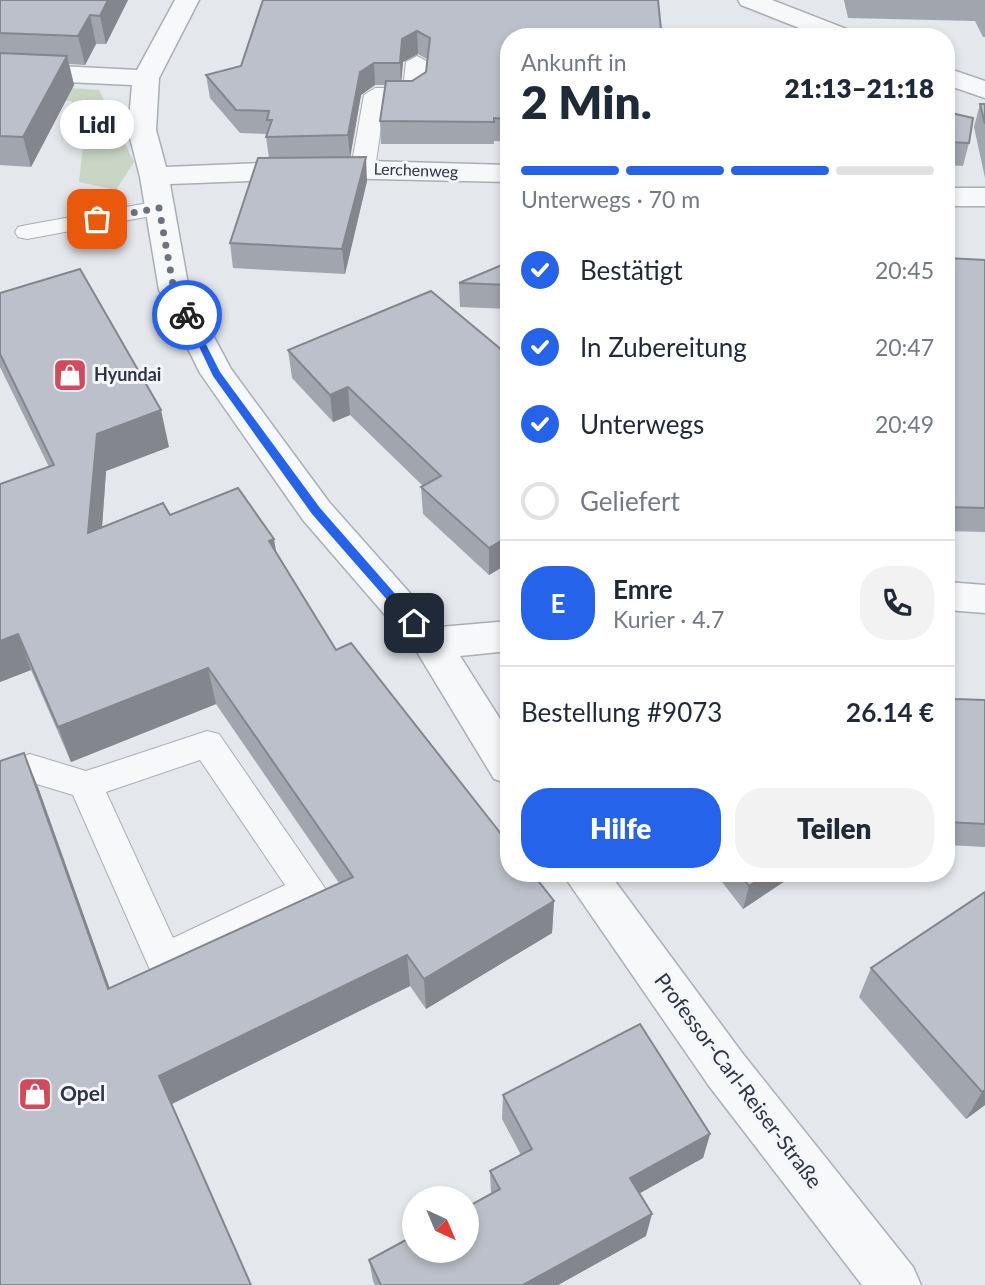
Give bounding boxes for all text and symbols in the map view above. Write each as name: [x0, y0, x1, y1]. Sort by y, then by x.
text: Ankunft in: [521, 48, 627, 76]
text: 21:13–21:18: [784, 72, 934, 104]
text: 2 Min.: [521, 74, 652, 129]
callout: Lidl: [60, 100, 134, 149]
text: Lidl: [78, 110, 116, 138]
street label: Lerchenweg: [373, 159, 459, 180]
text: Unterwegs · 70 m: [521, 185, 700, 213]
pin: [67, 189, 127, 249]
icon: bag: [78, 200, 116, 238]
icon: check: [521, 251, 559, 289]
text: Bestätigt: [580, 254, 683, 286]
text: 20:45: [875, 256, 934, 284]
courier: [152, 280, 222, 350]
icon: bike: [168, 296, 206, 334]
icon: check: [521, 328, 559, 366]
text: In Zubereitung: [580, 331, 747, 363]
text: 20:47: [875, 333, 934, 361]
shop icon: Hyundai: [51, 356, 89, 394]
place label: Hyundai: [94, 363, 161, 385]
icon: check: [521, 405, 559, 443]
text: Unterwegs: [580, 408, 704, 440]
text: 20:49: [875, 410, 934, 438]
text: Geliefert: [580, 485, 680, 517]
button: phone: [860, 566, 934, 640]
text: Emre: [613, 573, 673, 605]
text: E: [551, 587, 565, 619]
pin: [384, 593, 444, 653]
icon: home: [395, 604, 433, 642]
text: Kurier · 4.7: [613, 605, 724, 633]
text: Bestellung #9073: [521, 696, 722, 728]
text: 26.14 €: [846, 696, 934, 728]
button: Hilfe: [521, 788, 721, 868]
button: Teilen: [735, 788, 934, 868]
street label: Professor-Carl-Reiser-Straße: [650, 968, 828, 1193]
shop icon: Opel: [16, 1075, 54, 1113]
place label: Opel: [60, 1080, 105, 1105]
north arrow: [402, 1186, 480, 1264]
map controls: [402, 1186, 479, 1263]

